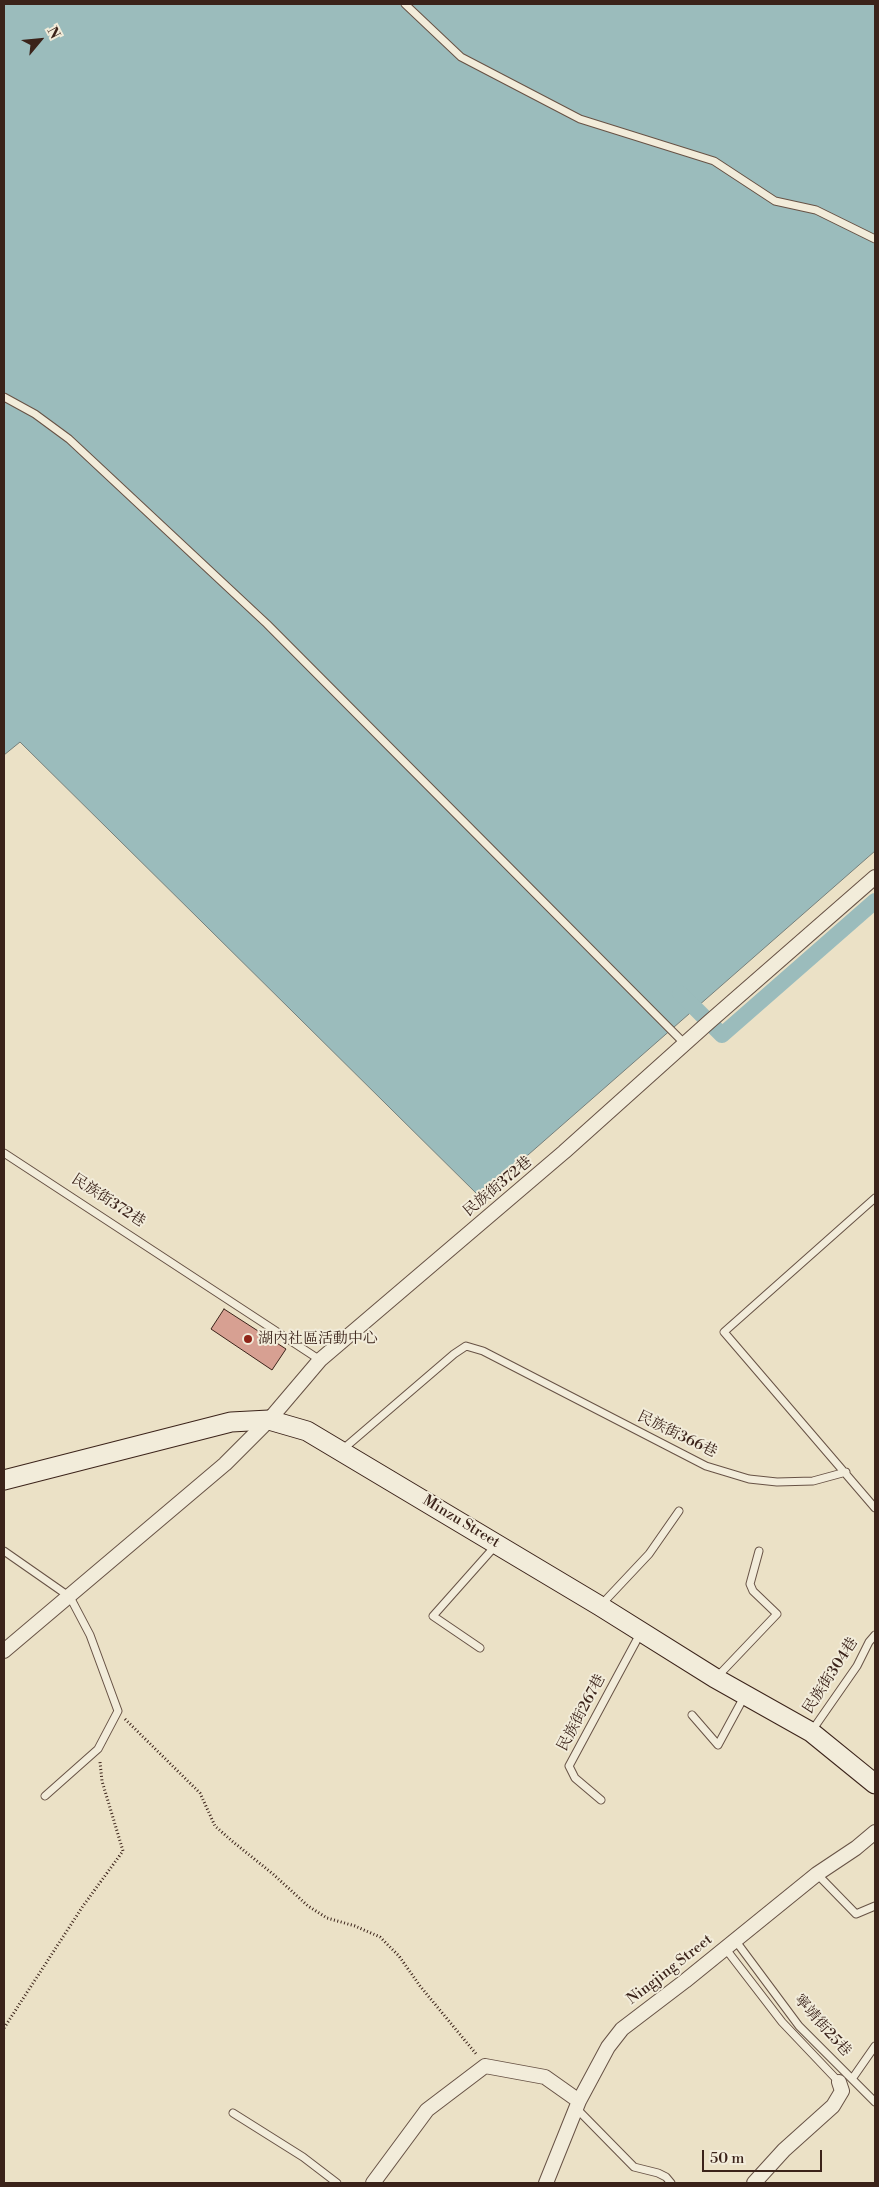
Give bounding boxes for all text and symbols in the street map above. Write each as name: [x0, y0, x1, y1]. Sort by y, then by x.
north arrow: [15, 15, 65, 65]
text: N: [43, 24, 64, 42]
street label: 民族街372巷: [460, 1153, 536, 1221]
street label: 民族街372巷: [68, 1171, 148, 1231]
place label: 湖內社區活動中心: [258, 1330, 378, 1348]
marker: 湖內社區活動中心: [242, 1333, 254, 1345]
street label: 民族街366巷: [634, 1408, 720, 1462]
street label: Minzu Street: [419, 1492, 503, 1552]
street label: 民族街304巷: [800, 1635, 862, 1717]
street label: 民族街267巷: [554, 1672, 610, 1754]
street label: Ningjing Street: [624, 1931, 716, 2009]
street label: 寧靖街25巷: [790, 1991, 854, 2061]
scale bar: [704, 2140, 824, 2172]
text: 50 m: [710, 2149, 744, 2168]

